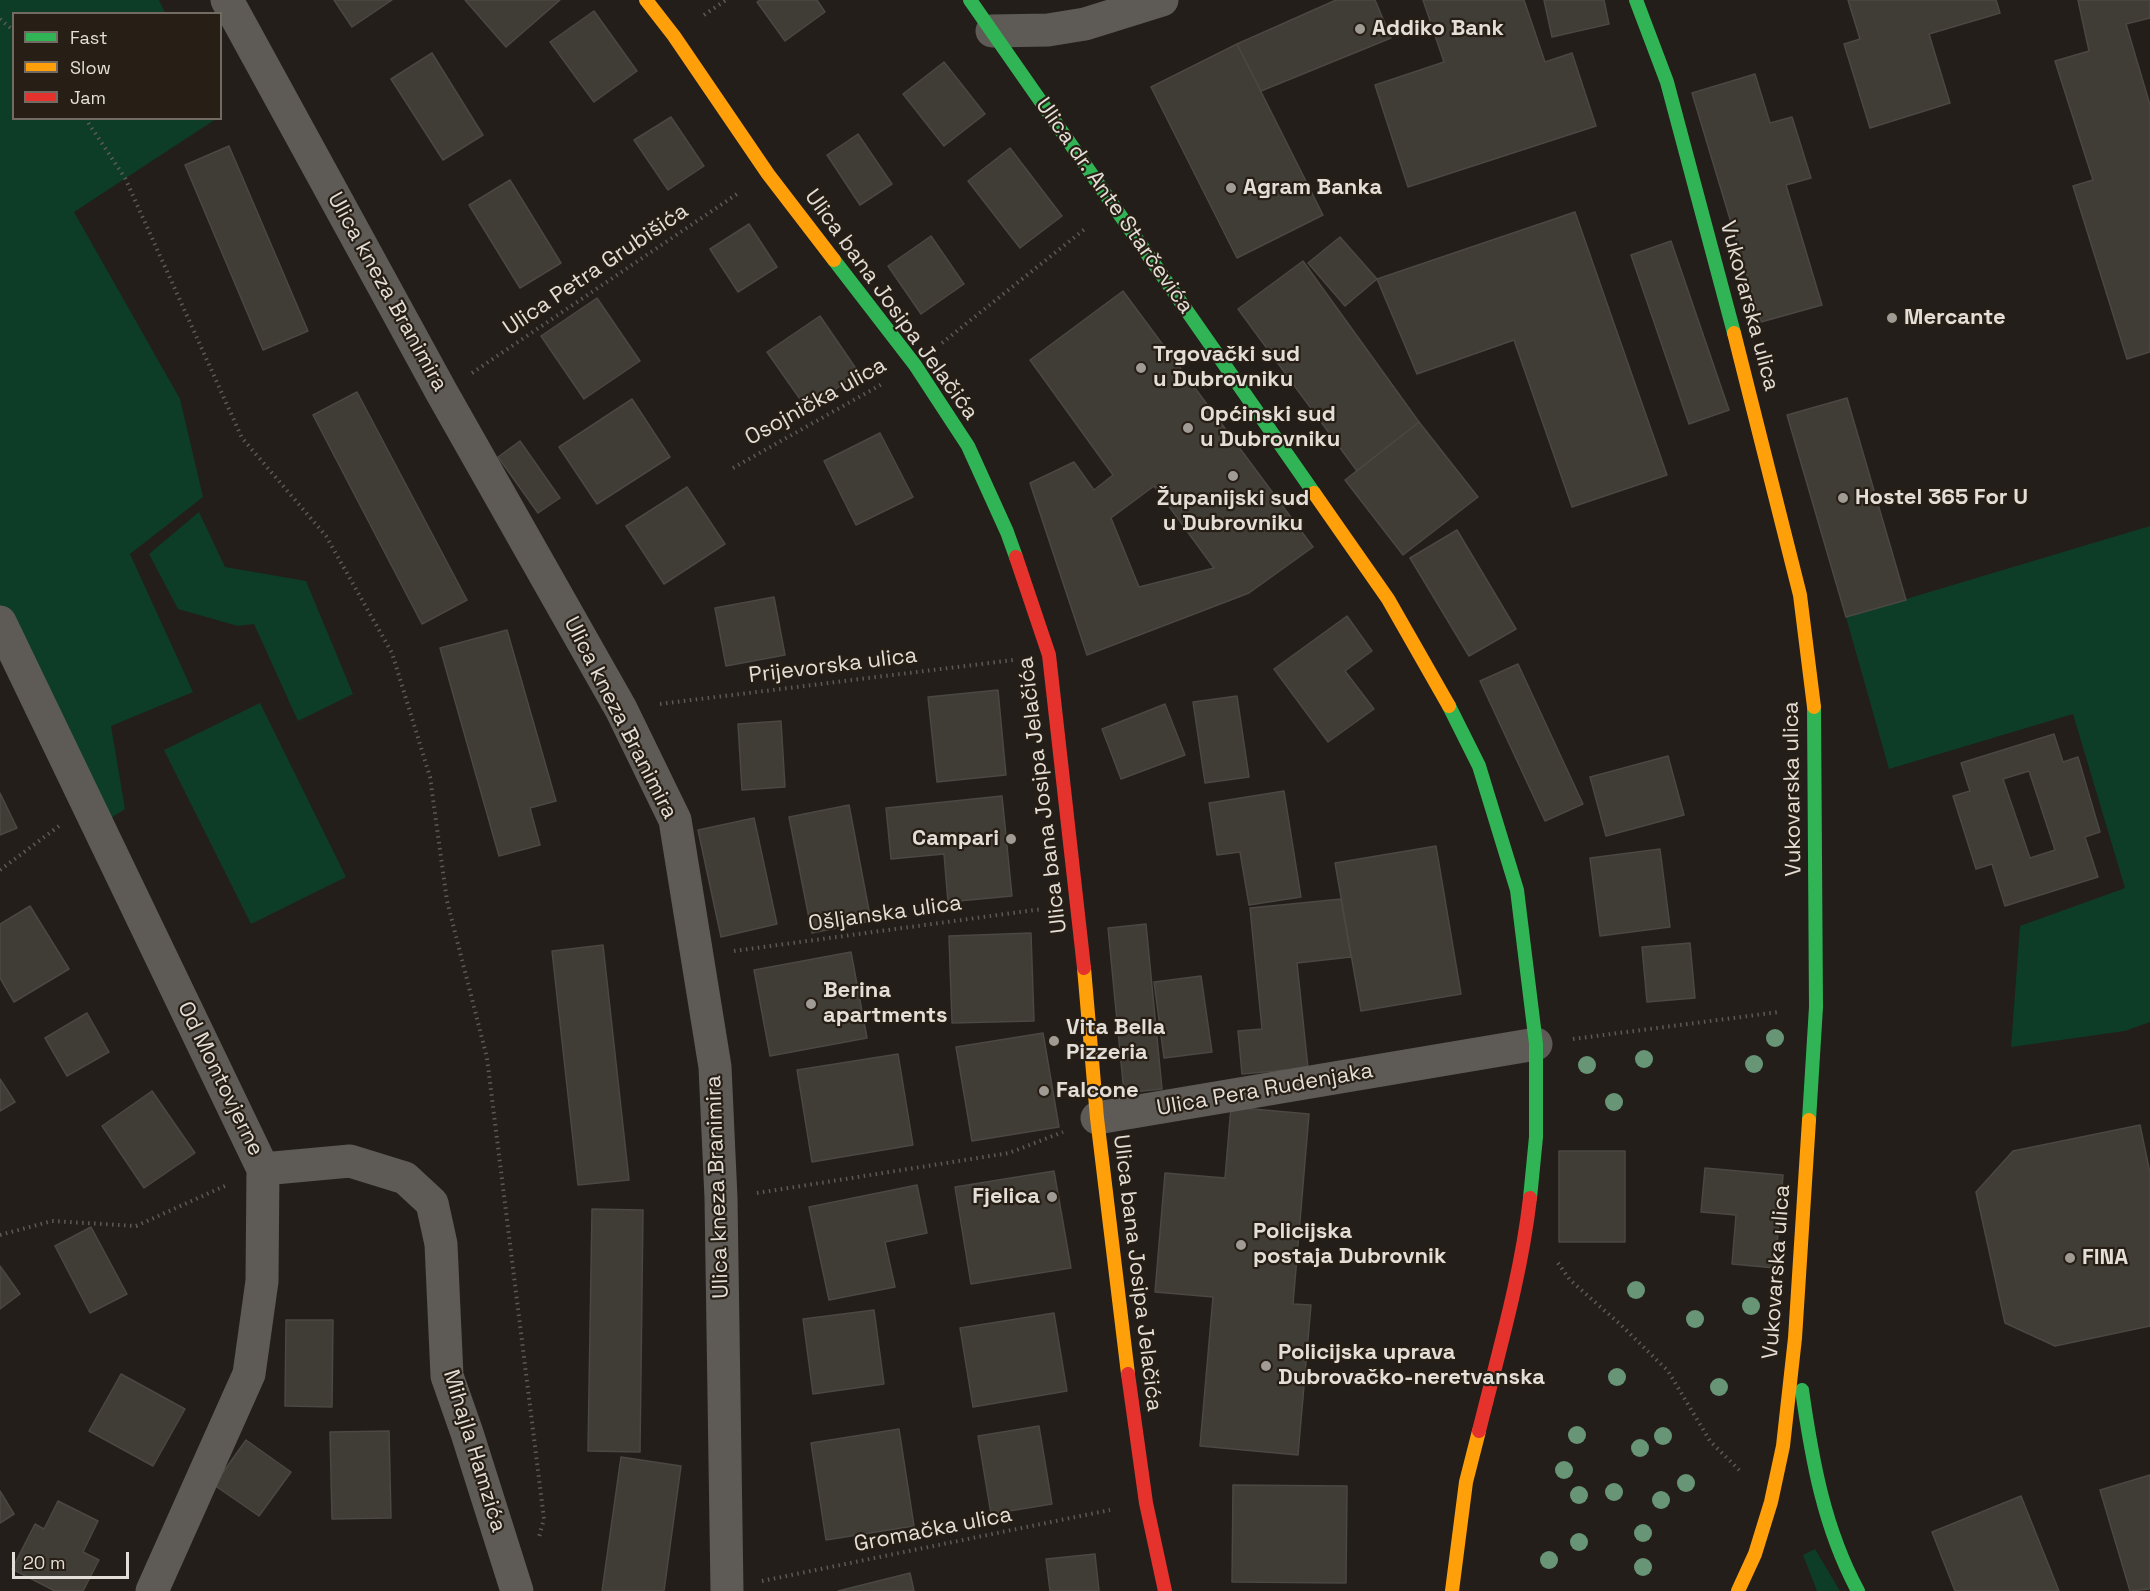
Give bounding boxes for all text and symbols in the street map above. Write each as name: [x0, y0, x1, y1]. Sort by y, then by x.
legend: [12, 12, 222, 120]
place label: Addiko Bank: [1372, 16, 1504, 42]
marker: Addiko Bank: [1353, 22, 1367, 36]
text: Fast: [70, 26, 107, 49]
text: Slow: [70, 56, 111, 79]
text: Jam: [70, 86, 106, 109]
street label: Ulica dr. Ante Starčevića: [1029, 93, 1199, 319]
place label: Agram Banka: [1243, 175, 1382, 201]
marker: Agram Banka: [1224, 181, 1238, 195]
street label: Ulica bana Josipa Jelačića: [798, 185, 984, 425]
street label: Ulica kneza Branimira: [321, 188, 453, 396]
street label: Ulica Petra Grubišića: [499, 198, 693, 342]
street label: Vukovarska ulica: [1714, 218, 1784, 394]
place label: Mercante: [1904, 305, 2006, 331]
marker: Mercante: [1885, 311, 1899, 325]
place label: Trgovački sud u Dubrovniku: [1153, 342, 1300, 394]
street label: Osojnička ulica: [741, 352, 891, 452]
marker: Trgovački sud u Dubrovniku: [1134, 361, 1148, 375]
place label: Općinski sud u Dubrovniku: [1200, 402, 1340, 454]
marker: Općinski sud u Dubrovniku: [1181, 421, 1195, 435]
marker: Županijski sud u Dubrovniku: [1226, 469, 1240, 483]
place label: Hostel 365 For U: [1855, 485, 2028, 511]
place label: Županijski sud u Dubrovniku: [1157, 486, 1309, 538]
marker: Hostel 365 For U: [1836, 491, 1850, 505]
street label: Ulica kneza Branimira: [558, 612, 682, 824]
street label: Prijevorska ulica: [747, 643, 919, 689]
street label: Ulica bana Josipa Jelačića: [1013, 655, 1073, 935]
street label: Vukovarska ulica: [1778, 701, 1808, 877]
place label: Campari: [912, 826, 999, 852]
marker: Campari: [1004, 832, 1018, 846]
street label: Ošljanska ulica: [807, 890, 963, 938]
place label: Berina apartments: [823, 978, 947, 1030]
marker: Berina apartments: [804, 997, 818, 1011]
street label: Od Montovjerne: [171, 998, 269, 1160]
place label: Vita Bella Pizzeria: [1066, 1015, 1166, 1066]
marker: Vita Bella Pizzeria: [1047, 1034, 1061, 1048]
street label: Ulica Pera Rudenjaka: [1155, 1058, 1375, 1122]
street label: Ulica kneza Branimira: [701, 1075, 735, 1299]
place label: Falcone: [1056, 1078, 1139, 1104]
marker: Falcone: [1037, 1084, 1051, 1098]
street label: Ulica bana Josipa Jelačića: [1107, 1133, 1167, 1413]
place label: Fjelica: [972, 1184, 1040, 1210]
street label: Vukovarska ulica: [1758, 1184, 1796, 1360]
marker: Fjelica: [1045, 1190, 1059, 1204]
place label: Policijska postaja Dubrovnik: [1253, 1219, 1446, 1270]
marker: Policijska postaja Dubrovnik: [1234, 1238, 1248, 1252]
place label: FINA: [2082, 1245, 2128, 1271]
marker: FINA: [2063, 1251, 2077, 1265]
place label: Policijska uprava Dubrovačko-neretvanska: [1278, 1340, 1545, 1392]
marker: Policijska uprava Dubrovačko-neretvanska: [1259, 1359, 1273, 1373]
street label: Mihajla Hamzića: [437, 1367, 511, 1535]
street label: Gromačka ulica: [852, 1502, 1014, 1558]
scale bar: [15, 1540, 132, 1578]
text: 20 m: [23, 1551, 66, 1574]

